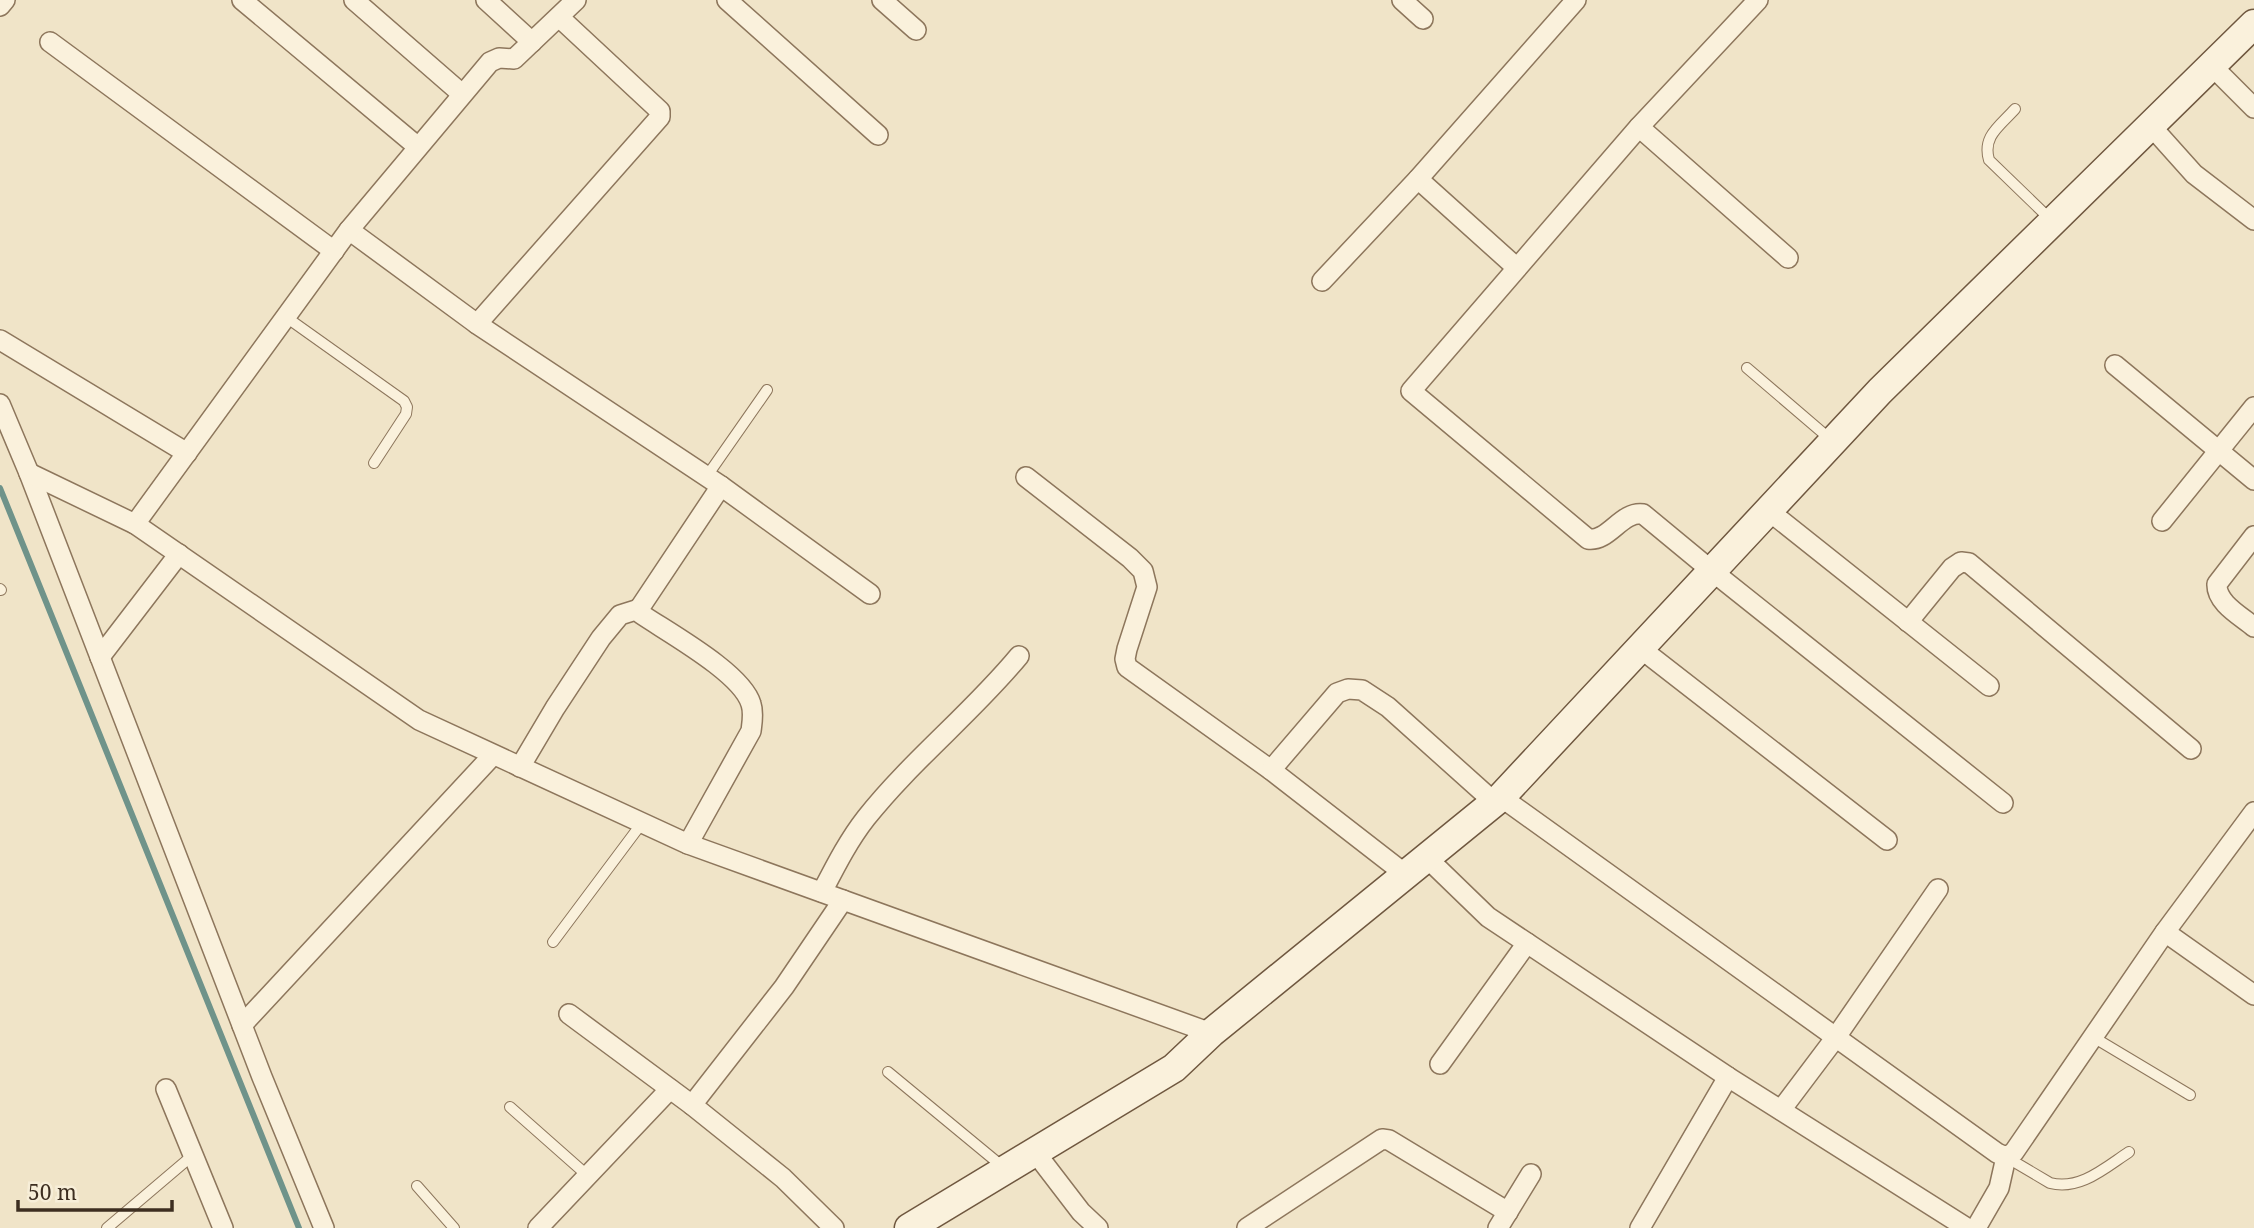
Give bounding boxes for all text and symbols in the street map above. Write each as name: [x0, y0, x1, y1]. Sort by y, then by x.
scale bar: [18, 1168, 172, 1212]
text: 50 m: [28, 1178, 77, 1206]

